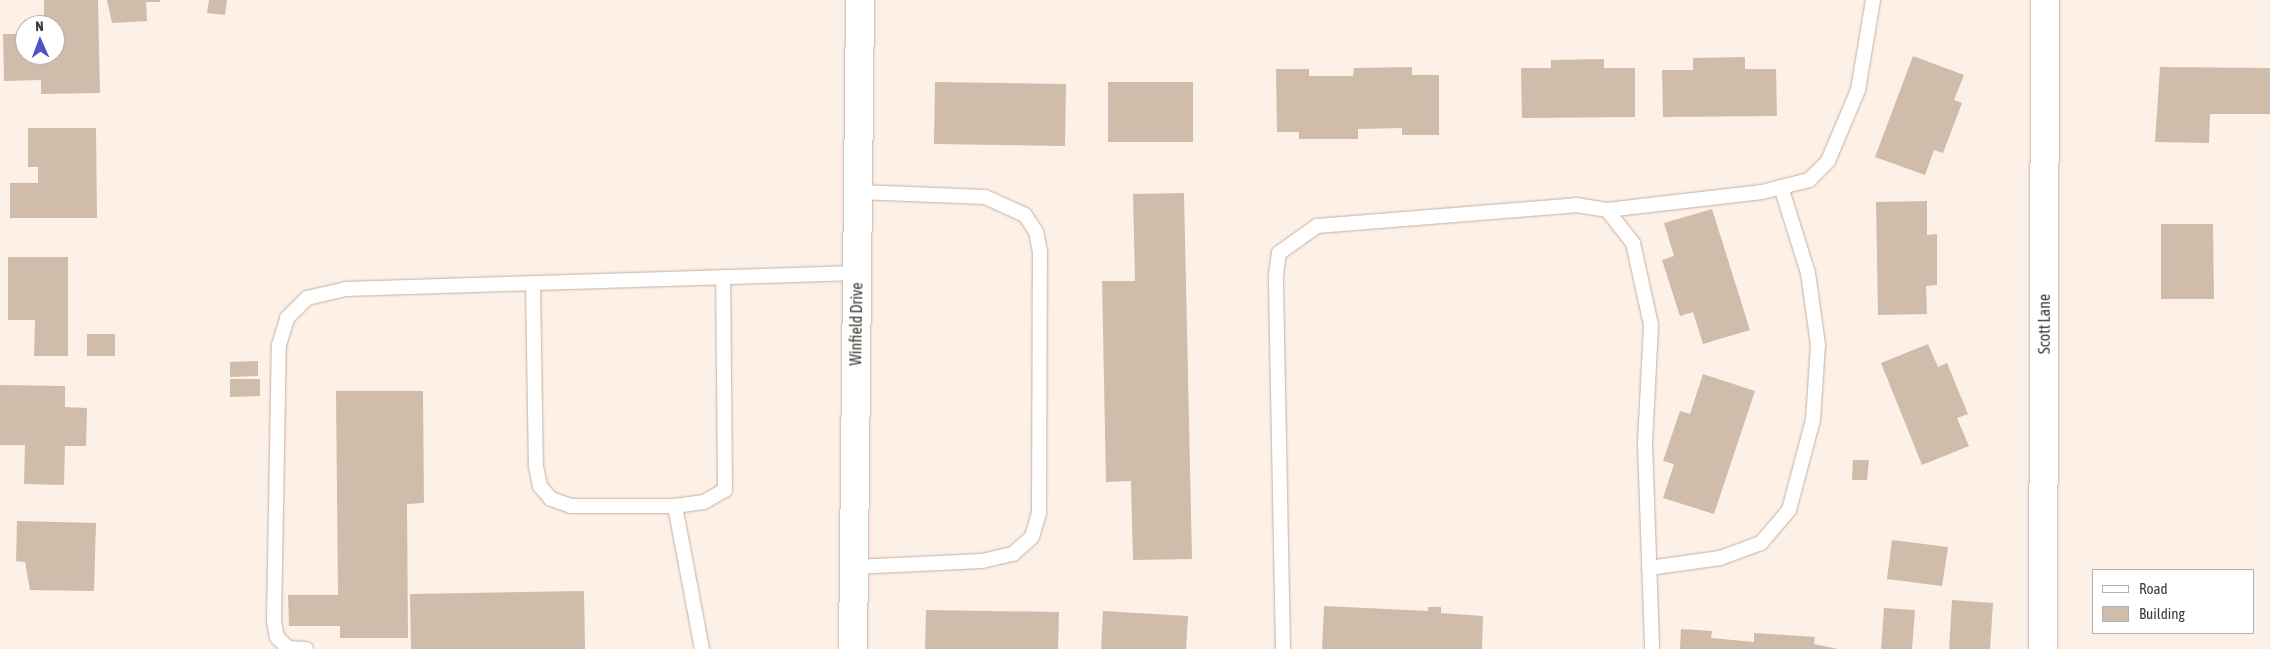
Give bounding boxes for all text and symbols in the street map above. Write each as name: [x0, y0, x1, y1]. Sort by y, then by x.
north arrow: [15, 15, 65, 65]
text: N: [35, 18, 44, 34]
street label: Winfield Drive: [846, 282, 866, 366]
street label: Scott Lane: [2034, 294, 2054, 354]
legend: [2092, 569, 2255, 634]
text: Road: [2139, 580, 2168, 597]
text: Building: [2139, 605, 2185, 622]

